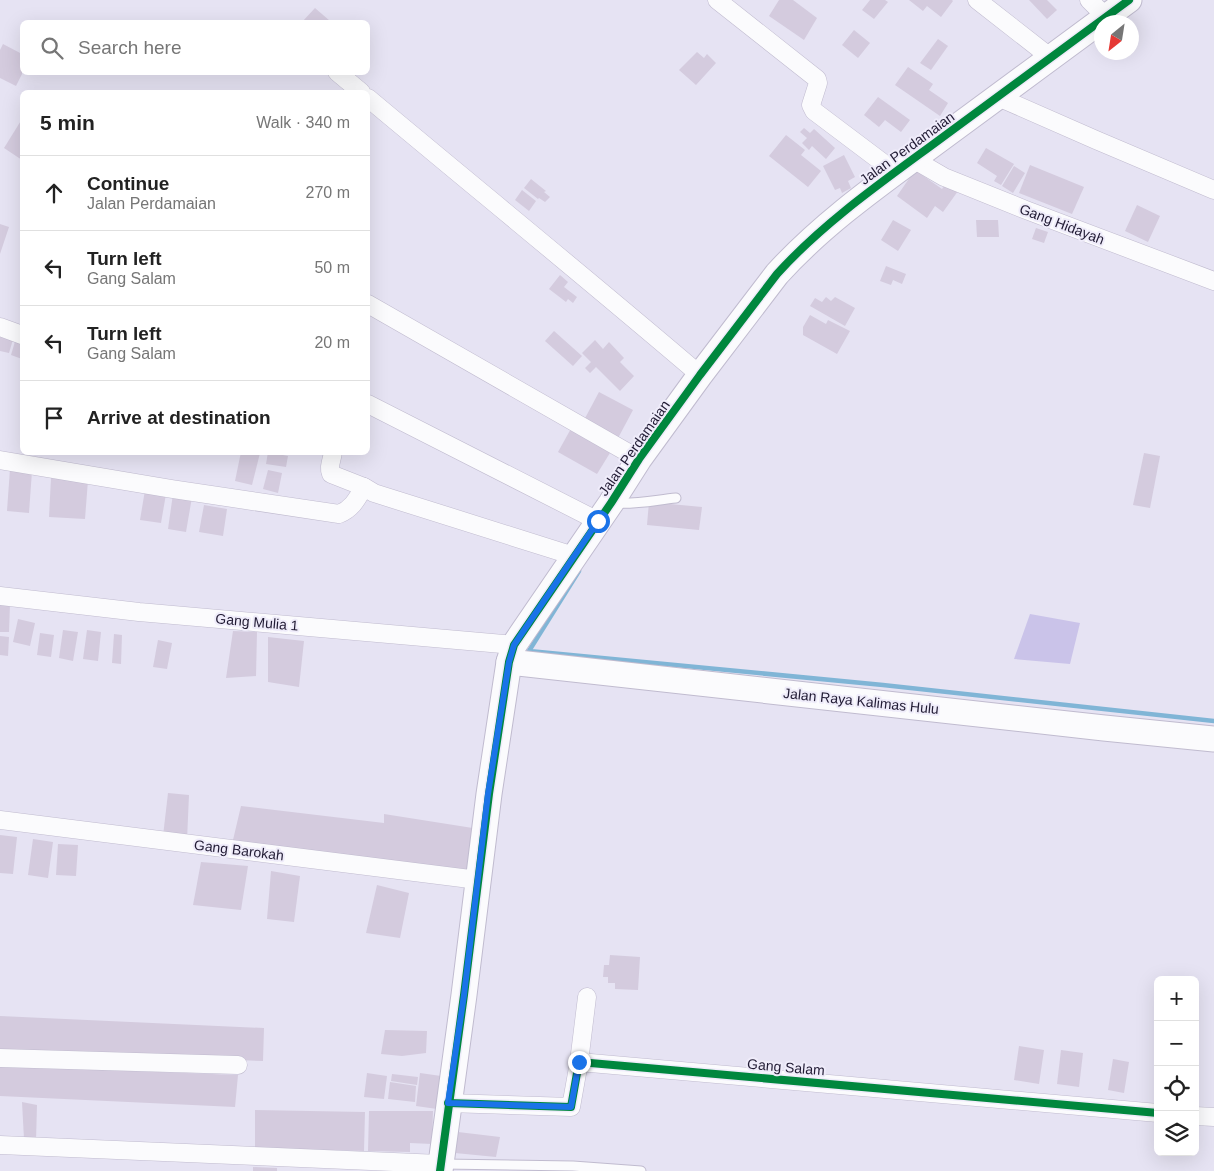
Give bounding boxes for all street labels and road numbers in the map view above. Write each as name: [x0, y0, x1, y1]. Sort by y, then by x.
street label: Jalan Perdamaian: [857, 108, 957, 188]
street label: Gang Hidayah: [1017, 200, 1107, 248]
street label: Jalan Perdamaian: [595, 397, 673, 499]
street label: Gang Mulia 1: [215, 610, 299, 634]
street label: Jalan Raya Kalimas Hulu: [782, 685, 940, 717]
street label: Gang Barokah: [193, 837, 285, 863]
street label: Gang Salam: [747, 1056, 825, 1078]

